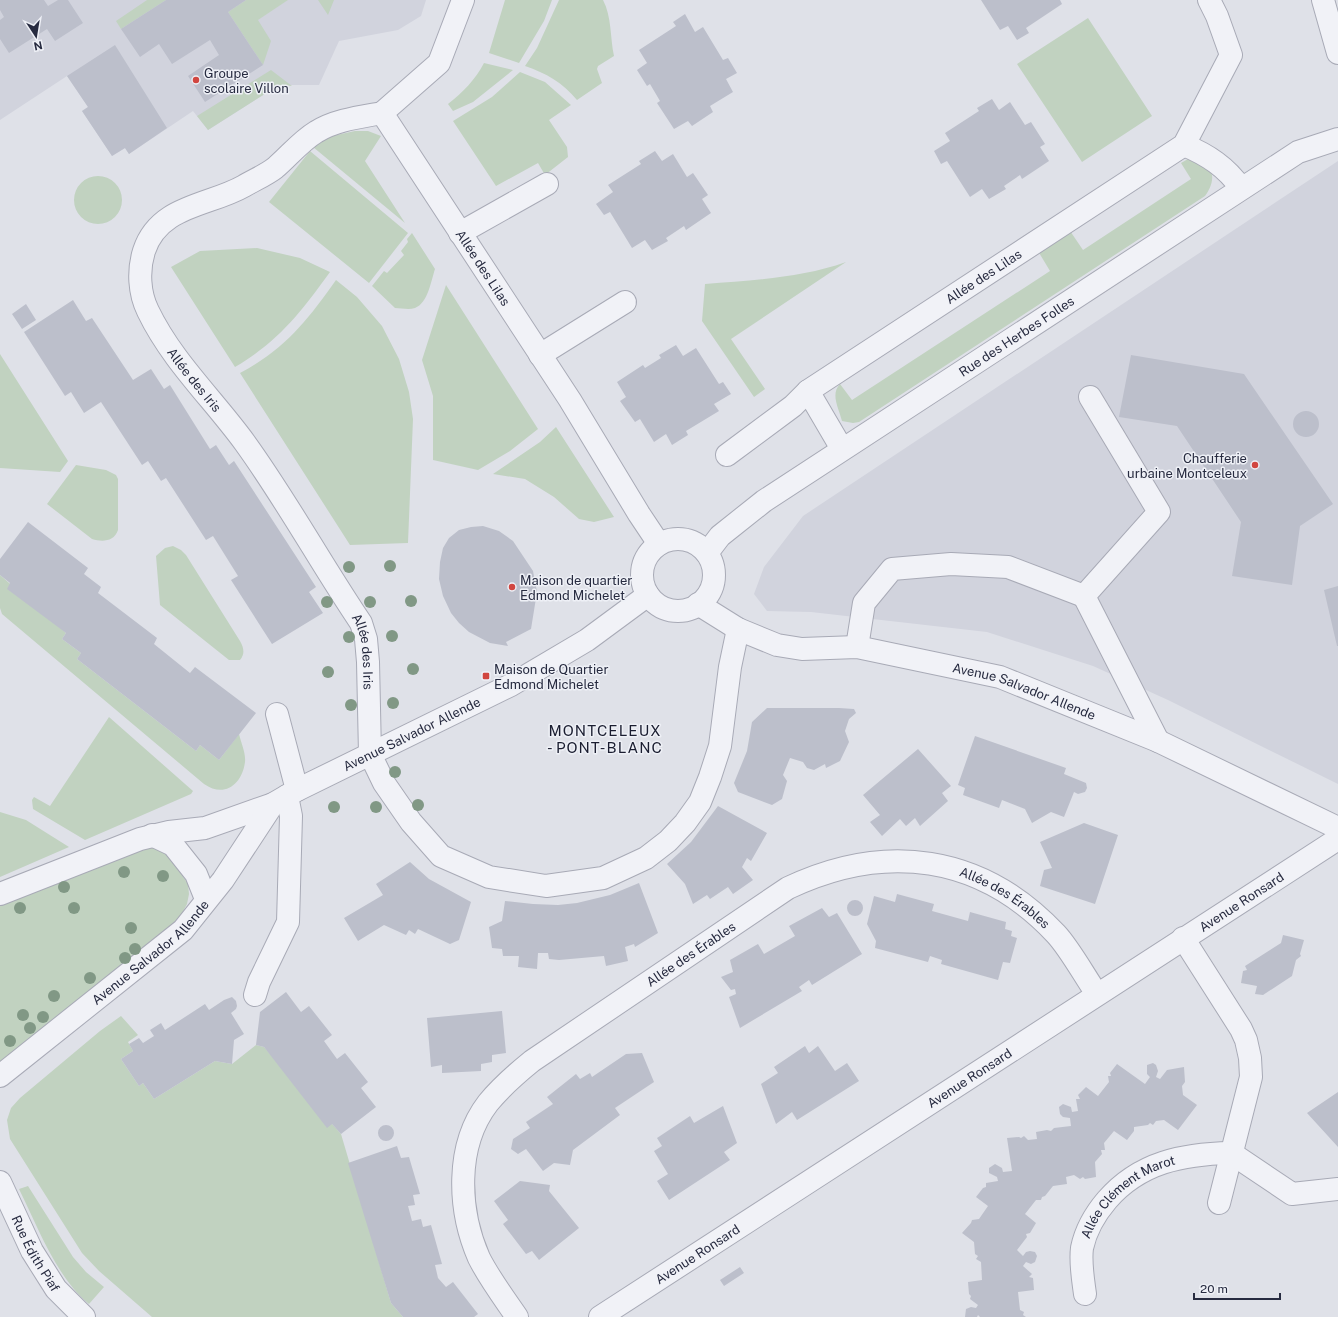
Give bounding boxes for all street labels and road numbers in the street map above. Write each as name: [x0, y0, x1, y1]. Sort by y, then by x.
street label: Allée des Lilas: [453, 227, 513, 309]
street label: Allée des Lilas: [943, 246, 1024, 307]
street label: Rue des Herbes Folles: [956, 293, 1077, 380]
street label: Allée des Iris: [164, 345, 224, 415]
street label: Allée des Iris: [349, 611, 376, 690]
street label: Avenue Salvador Allende: [951, 660, 1098, 723]
street label: Avenue Salvador Allende: [341, 694, 483, 774]
street label: Allée des Érables: [958, 864, 1053, 931]
street label: Avenue Ronsard: [1196, 869, 1287, 935]
street label: Avenue Salvador Allende: [89, 897, 212, 1008]
street label: Allée des Érables: [643, 919, 738, 990]
street label: Avenue Ronsard: [924, 1045, 1015, 1111]
street label: Allée Clément Marot: [1078, 1153, 1177, 1241]
street label: Rue Édith Piaf: [8, 1213, 63, 1295]
street label: Avenue Ronsard: [653, 1222, 743, 1287]

